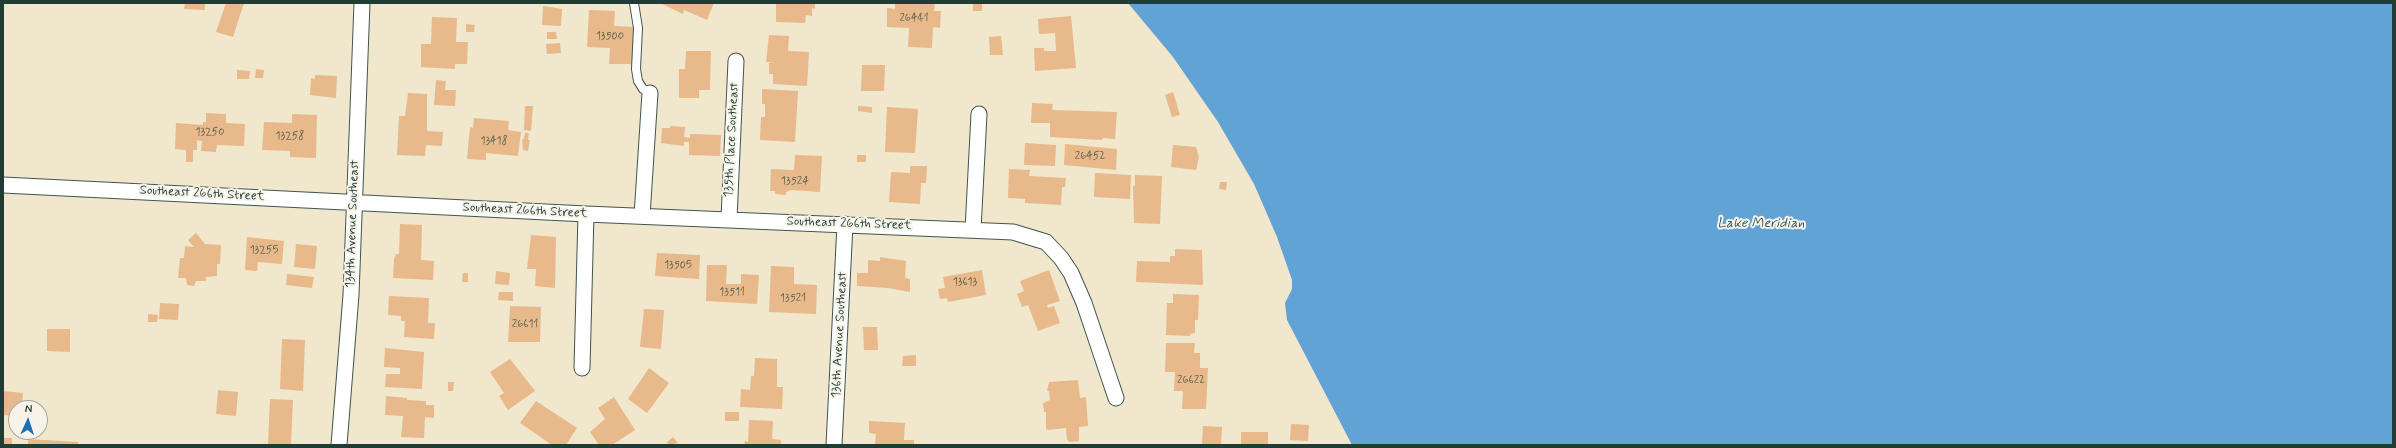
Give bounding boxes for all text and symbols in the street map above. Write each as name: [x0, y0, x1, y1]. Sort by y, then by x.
house number: 26441: [899, 12, 929, 26]
house number: 13500: [596, 30, 624, 44]
street label: 135th Place Southeast: [721, 82, 743, 198]
house number: 13250: [195, 126, 225, 140]
house number: 13258: [276, 130, 304, 144]
house number: 13418: [481, 135, 507, 149]
house number: 26452: [1075, 150, 1105, 164]
street label: 134th Avenue Southeast: [343, 160, 363, 288]
house number: 13524: [781, 175, 809, 189]
street label: Southeast 266th Street: [139, 183, 265, 205]
street label: Southeast 266th Street: [462, 200, 588, 222]
street label: Southeast 266th Street: [786, 214, 912, 234]
water label: Lake Meridian: [1717, 216, 1805, 232]
house number: 13255: [250, 244, 278, 258]
house number: 13505: [664, 259, 692, 273]
street label: 136th Avenue Southeast: [829, 272, 851, 398]
house number: 13613: [953, 276, 977, 290]
house number: 13511: [719, 286, 745, 300]
house number: 13521: [780, 292, 806, 306]
house number: 26611: [512, 318, 538, 332]
house number: 26622: [1177, 374, 1205, 388]
north arrow: [8, 400, 48, 440]
text: N: [25, 402, 33, 416]

